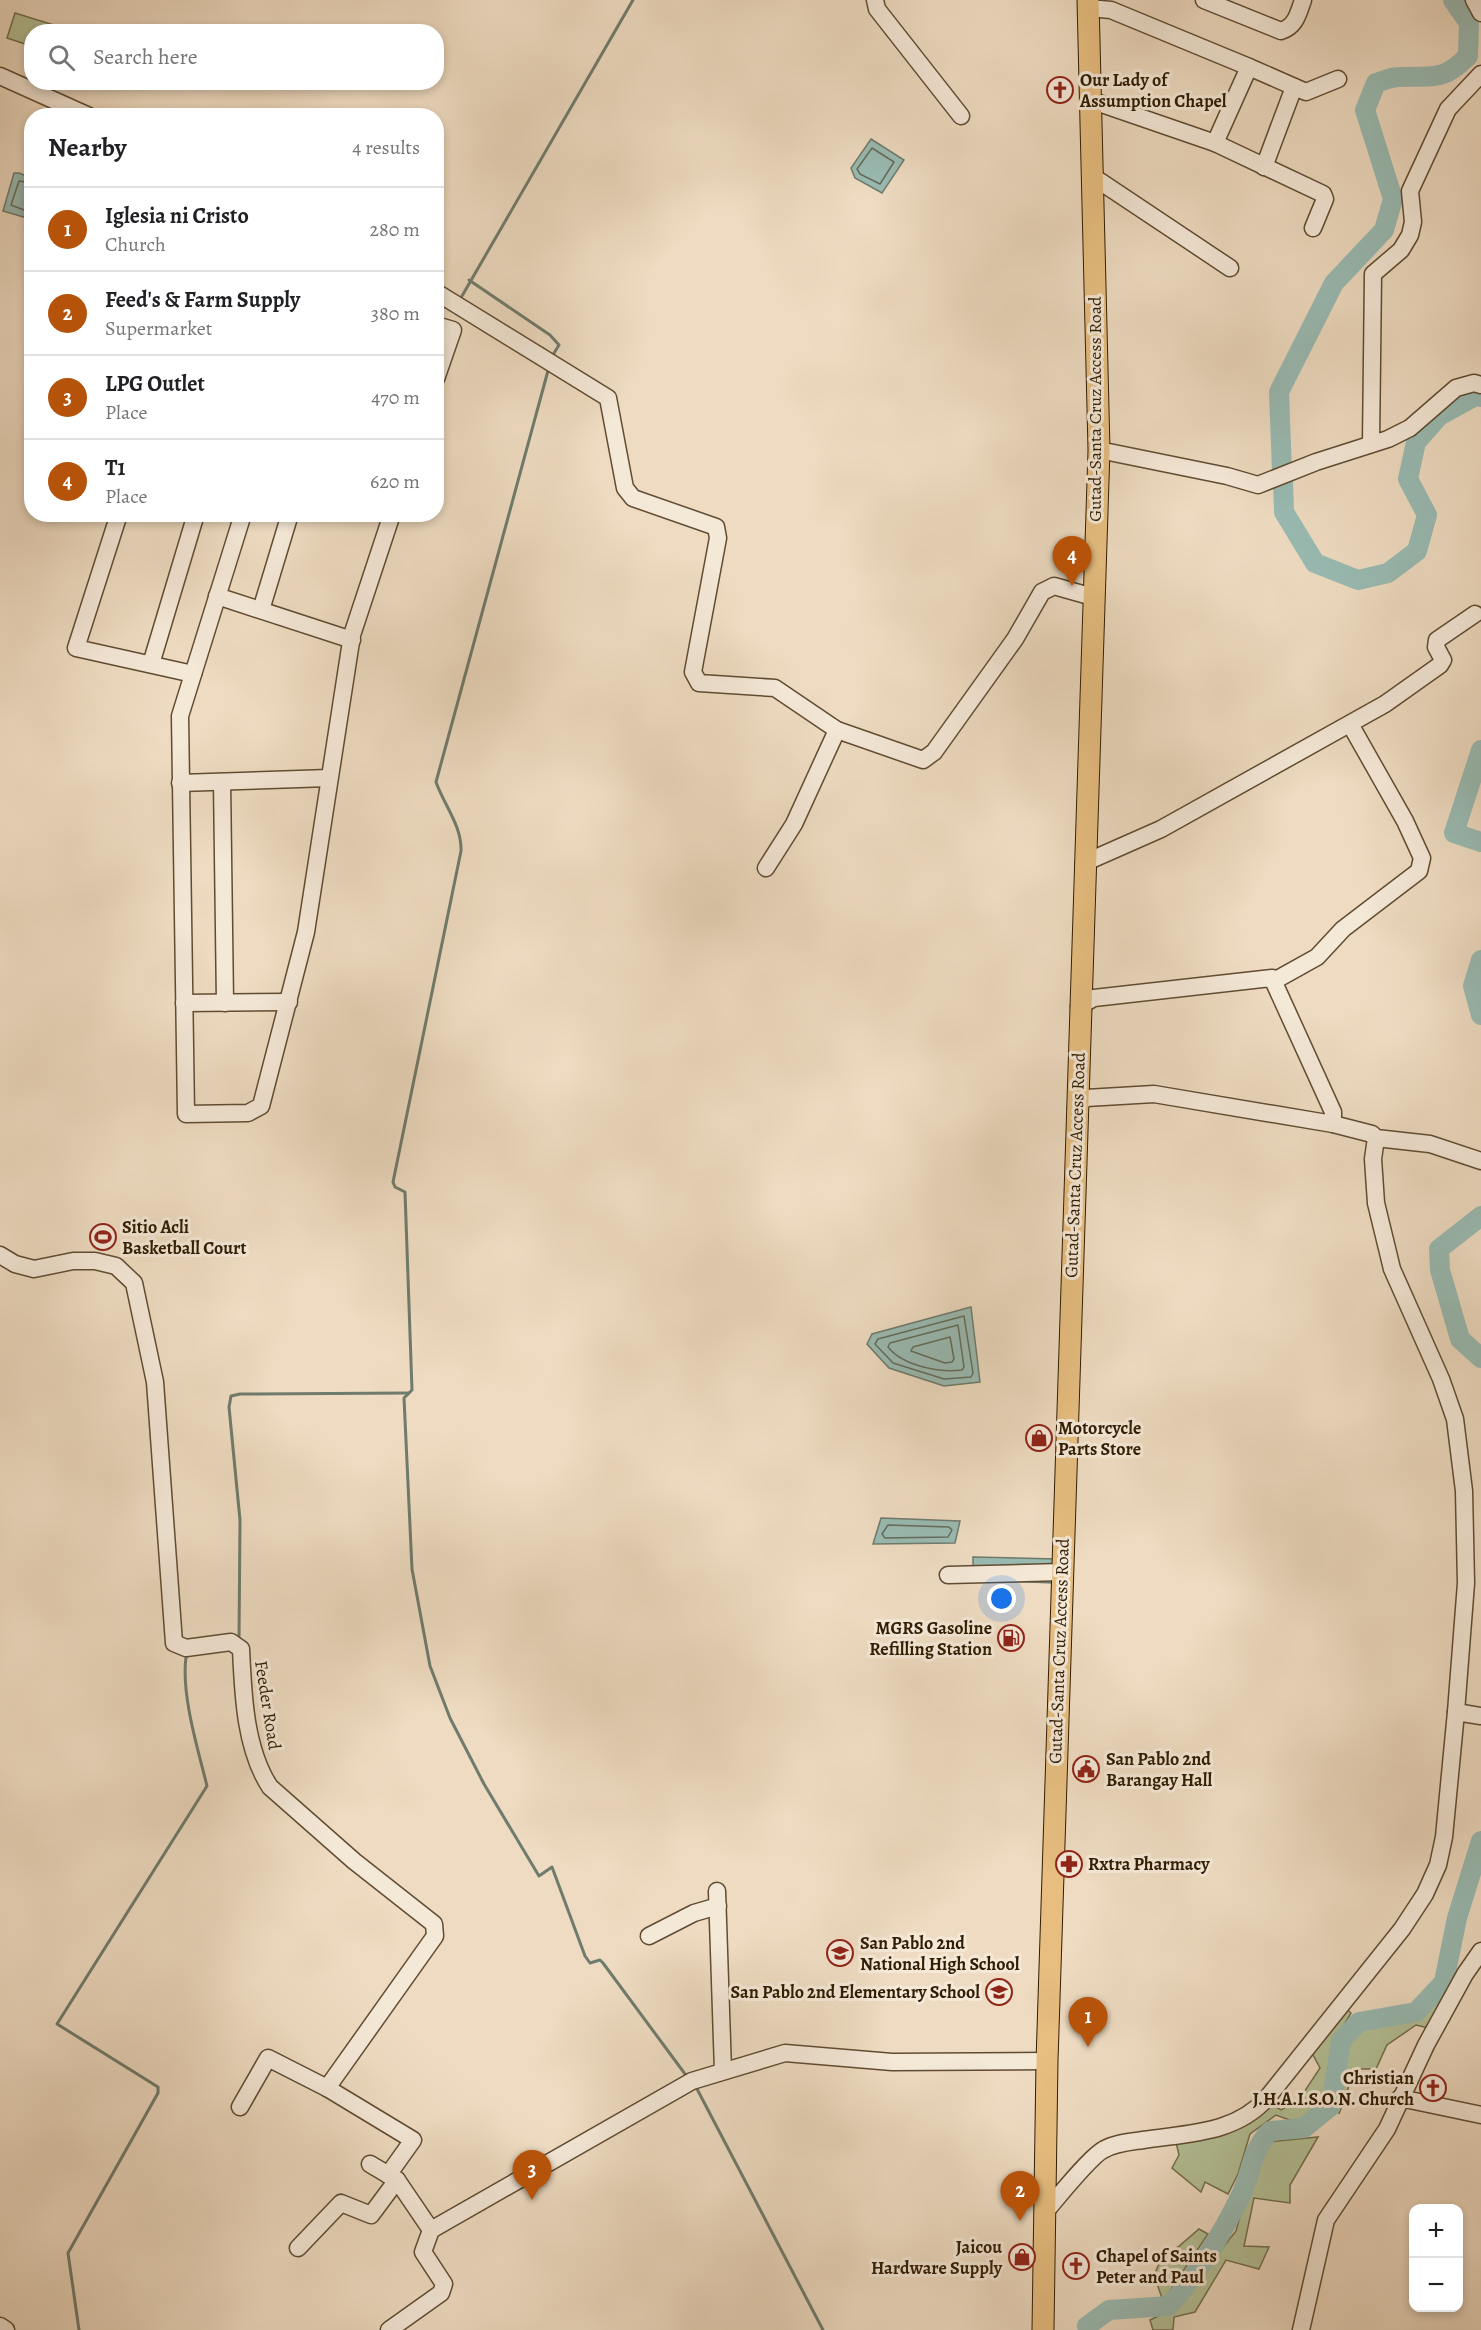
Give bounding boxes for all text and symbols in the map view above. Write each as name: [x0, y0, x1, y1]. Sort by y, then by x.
search box: [24, 24, 444, 90]
icon: search: [45, 41, 78, 74]
text: Search here: [93, 42, 198, 72]
place label: Our Lady of Assumption Chapel: [1079, 68, 1227, 113]
church icon: Our Lady of Assumption Chapel: [1045, 75, 1075, 105]
text: Nearby: [48, 130, 127, 165]
text: 4 results: [352, 134, 420, 161]
text: Iglesia ni Cristo: [105, 201, 249, 231]
text: 1: [64, 216, 71, 243]
text: 280 m: [370, 216, 420, 243]
text: Church: [105, 231, 166, 258]
text: Feed's & Farm Supply: [105, 285, 300, 315]
street label: Gutad-Santa Cruz Access Road: [1083, 296, 1107, 522]
text: 2: [63, 300, 72, 327]
text: 380 m: [371, 300, 420, 327]
text: Supermarket: [105, 315, 212, 342]
text: LPG Outlet: [105, 369, 205, 399]
text: 3: [63, 384, 72, 411]
text: 470 m: [371, 384, 420, 411]
text: Place: [105, 399, 147, 426]
text: T1: [105, 453, 125, 483]
text: 4: [63, 468, 72, 495]
text: 620 m: [370, 468, 420, 495]
text: Place: [105, 483, 147, 510]
pin: 4: [1052, 536, 1092, 586]
street label: Gutad-Santa Cruz Access Road: [1059, 1052, 1091, 1278]
place label: Sitio Acli Basketball Court: [122, 1215, 246, 1260]
sports icon: Sitio Acli Basketball Court: [88, 1222, 118, 1252]
place label: Motorcycle Parts Store: [1058, 1416, 1141, 1461]
shop icon: Motorcycle Parts Store: [1024, 1423, 1054, 1453]
street label: Gutad-Santa Cruz Access Road: [1043, 1538, 1075, 1764]
your location: [987, 1584, 1016, 1613]
place label: MGRS Gasoline Refilling Station: [869, 1616, 992, 1661]
fuel station icon: MGRS Gasoline Refilling Station: [996, 1623, 1026, 1653]
street label: Feeder Road: [249, 1659, 287, 1752]
place label: San Pablo 2nd Barangay Hall: [1106, 1747, 1212, 1792]
public building icon: San Pablo 2nd Barangay Hall: [1071, 1754, 1101, 1784]
pharmacy icon: Rxtra Pharmacy: [1054, 1849, 1084, 1879]
place label: Rxtra Pharmacy: [1088, 1852, 1210, 1876]
place label: San Pablo 2nd National High School: [860, 1931, 1020, 1976]
school or university icon: San Pablo 2nd National High School: [825, 1938, 855, 1968]
school or university icon: San Pablo 2nd Elementary School: [984, 1977, 1014, 2007]
place label: San Pablo 2nd Elementary School: [731, 1980, 980, 2004]
pin: 1: [1068, 1998, 1108, 2047]
place label: Christian J.H.A.I.S.O.N. Church: [1253, 2066, 1414, 2111]
church icon: Christian J.H.A.I.S.O.N. Church: [1418, 2073, 1448, 2103]
pin: 3: [512, 2150, 552, 2200]
pin: 2: [1000, 2172, 1040, 2221]
map controls: [1409, 2204, 1463, 2312]
button: +: [1409, 2204, 1463, 2258]
place label: Jaicou Hardware Supply: [871, 2235, 1003, 2280]
shop icon: Jaicou Hardware Supply: [1007, 2242, 1037, 2272]
place label: Chapel of Saints Peter and Paul: [1096, 2244, 1217, 2289]
church icon: Chapel of Saints Peter and Paul: [1061, 2251, 1091, 2281]
button: −: [1409, 2258, 1463, 2312]

